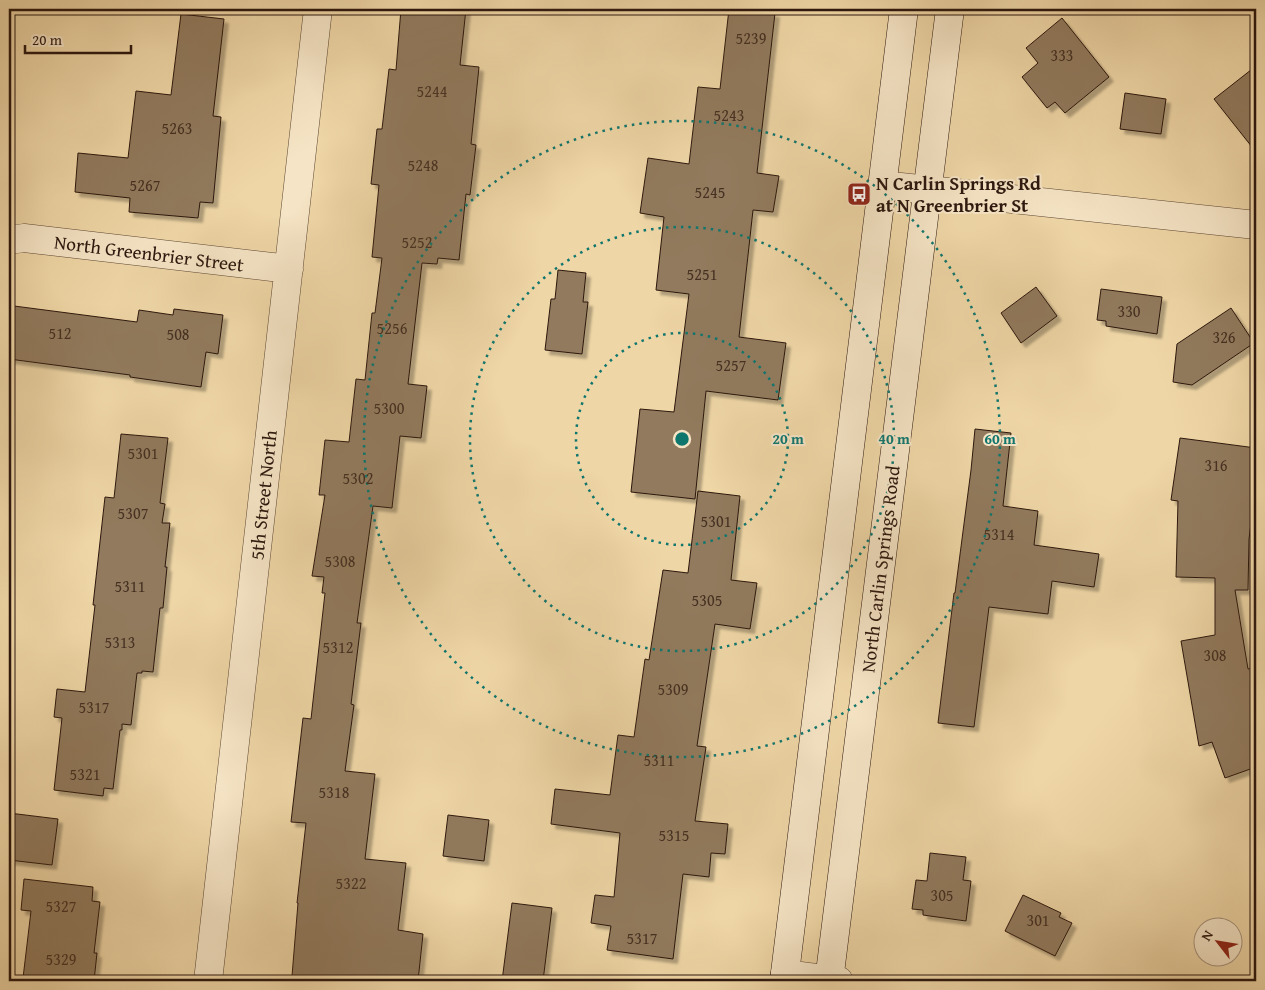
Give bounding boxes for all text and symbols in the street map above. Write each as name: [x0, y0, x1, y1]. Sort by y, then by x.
scale bar: [25, 22, 131, 54]
house number: 5239: [736, 26, 767, 50]
text: 20 m: [32, 29, 63, 50]
house number: 333: [1050, 43, 1074, 67]
house number: 5244: [417, 79, 448, 103]
house number: 5243: [714, 103, 744, 127]
house number: 5263: [162, 116, 192, 140]
house number: 5248: [408, 153, 439, 177]
place label: N Carlin Springs Rd at N Greenbrier St: [876, 169, 1041, 219]
house number: 5267: [130, 173, 161, 197]
house number: 5245: [695, 180, 725, 204]
bus stop icon: N Carlin Springs Rd at N Greenbrier St: [846, 181, 872, 207]
street label: North Greenbrier Street: [53, 227, 246, 279]
house number: 5252: [402, 230, 432, 254]
house number: 5251: [687, 262, 717, 286]
house number: 330: [1117, 299, 1141, 323]
house number: 5256: [377, 316, 408, 340]
house number: 512: [48, 321, 72, 345]
house number: 508: [166, 322, 190, 346]
house number: 326: [1212, 325, 1236, 349]
house number: 5257: [716, 353, 747, 377]
house number: 5300: [374, 396, 405, 420]
street label: 5th Street North: [242, 428, 284, 561]
text: 20 m: [772, 428, 804, 449]
text: 40 m: [878, 428, 910, 449]
text: 60 m: [984, 428, 1016, 449]
centre of rings: [673, 430, 691, 448]
house number: 5301: [128, 441, 158, 465]
house number: 316: [1204, 453, 1228, 477]
street label: North Carlin Springs Road: [853, 463, 907, 674]
house number: 5302: [343, 466, 373, 490]
house number: 5307: [118, 501, 149, 525]
house number: 5301: [701, 509, 731, 533]
house number: 5314: [984, 522, 1015, 546]
house number: 5308: [325, 549, 356, 573]
house number: 5311: [115, 574, 145, 598]
house number: 5305: [692, 588, 722, 612]
house number: 5313: [105, 630, 135, 654]
house number: 5312: [323, 635, 353, 659]
house number: 308: [1203, 643, 1227, 667]
house number: 5309: [658, 677, 689, 701]
house number: 5317: [79, 695, 110, 719]
house number: 5311: [644, 748, 674, 772]
house number: 5321: [70, 762, 100, 786]
house number: 5318: [319, 780, 350, 804]
house number: 5315: [659, 823, 689, 847]
house number: 5322: [336, 871, 366, 895]
house number: 305: [930, 883, 954, 907]
house number: 5327: [46, 894, 77, 918]
house number: 301: [1026, 908, 1050, 932]
north arrow: [1192, 918, 1242, 968]
house number: 5317: [627, 926, 658, 950]
text: N: [1196, 926, 1218, 944]
house number: 5329: [46, 947, 77, 971]

